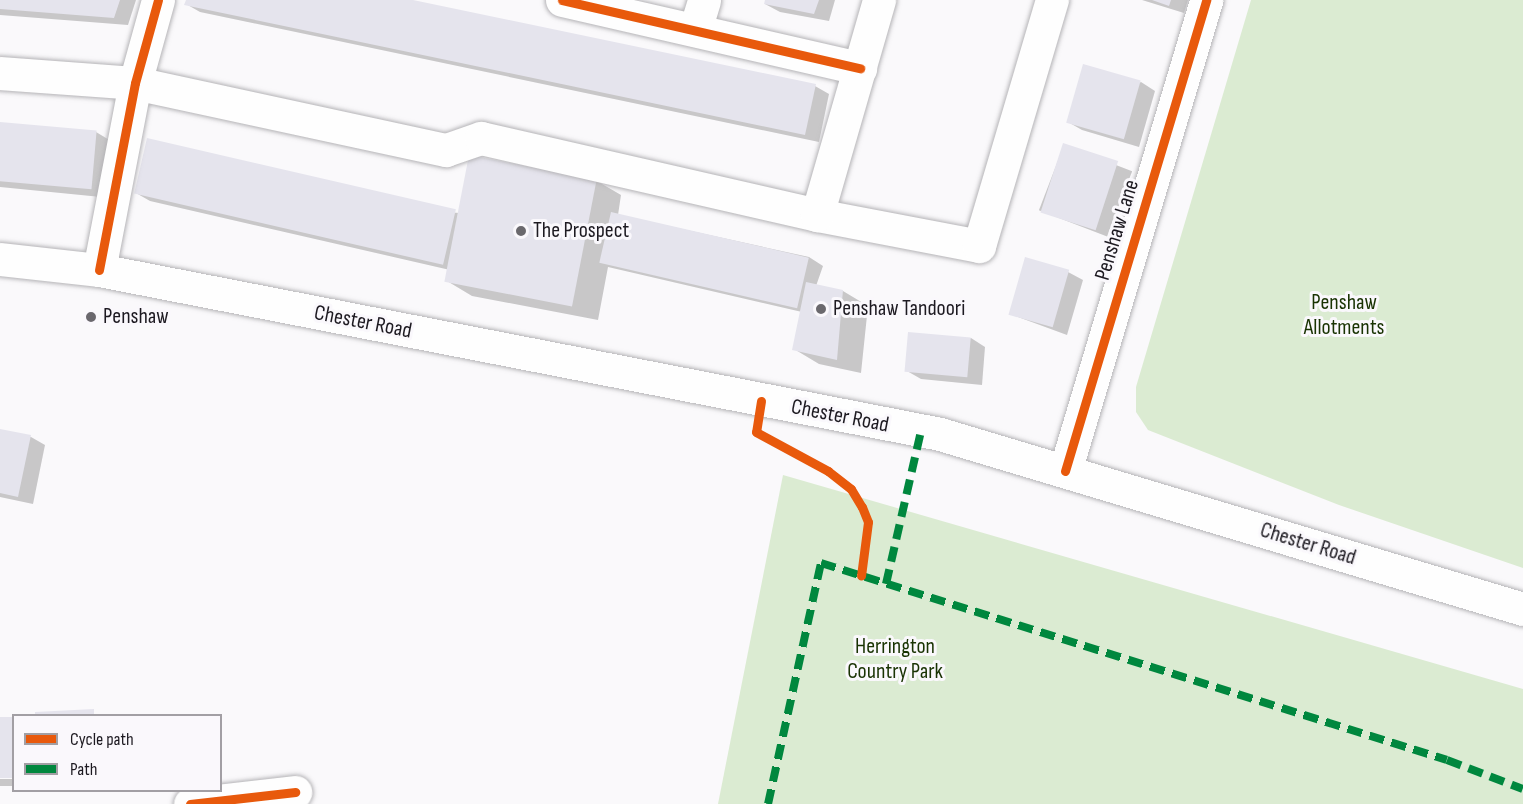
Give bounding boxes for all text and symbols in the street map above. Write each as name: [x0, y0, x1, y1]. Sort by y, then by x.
street label: Penshaw Lane: [1089, 176, 1145, 284]
place label: The Prospect: [533, 218, 629, 244]
marker: The Prospect: [514, 224, 528, 238]
park label: Penshaw Allotments: [1304, 289, 1384, 340]
place label: Penshaw Tandoori: [833, 296, 965, 322]
street label: Chester Road: [312, 300, 414, 344]
marker: Penshaw Tandoori: [814, 302, 828, 316]
place label: Penshaw: [103, 304, 169, 330]
marker: Penshaw: [84, 310, 98, 324]
street label: Chester Road: [789, 394, 891, 438]
street label: Chester Road: [1257, 517, 1359, 571]
park label: Herrington Country Park: [847, 633, 943, 684]
legend: [12, 714, 222, 792]
text: Cycle path: [70, 729, 134, 750]
text: Path: [70, 759, 98, 780]

